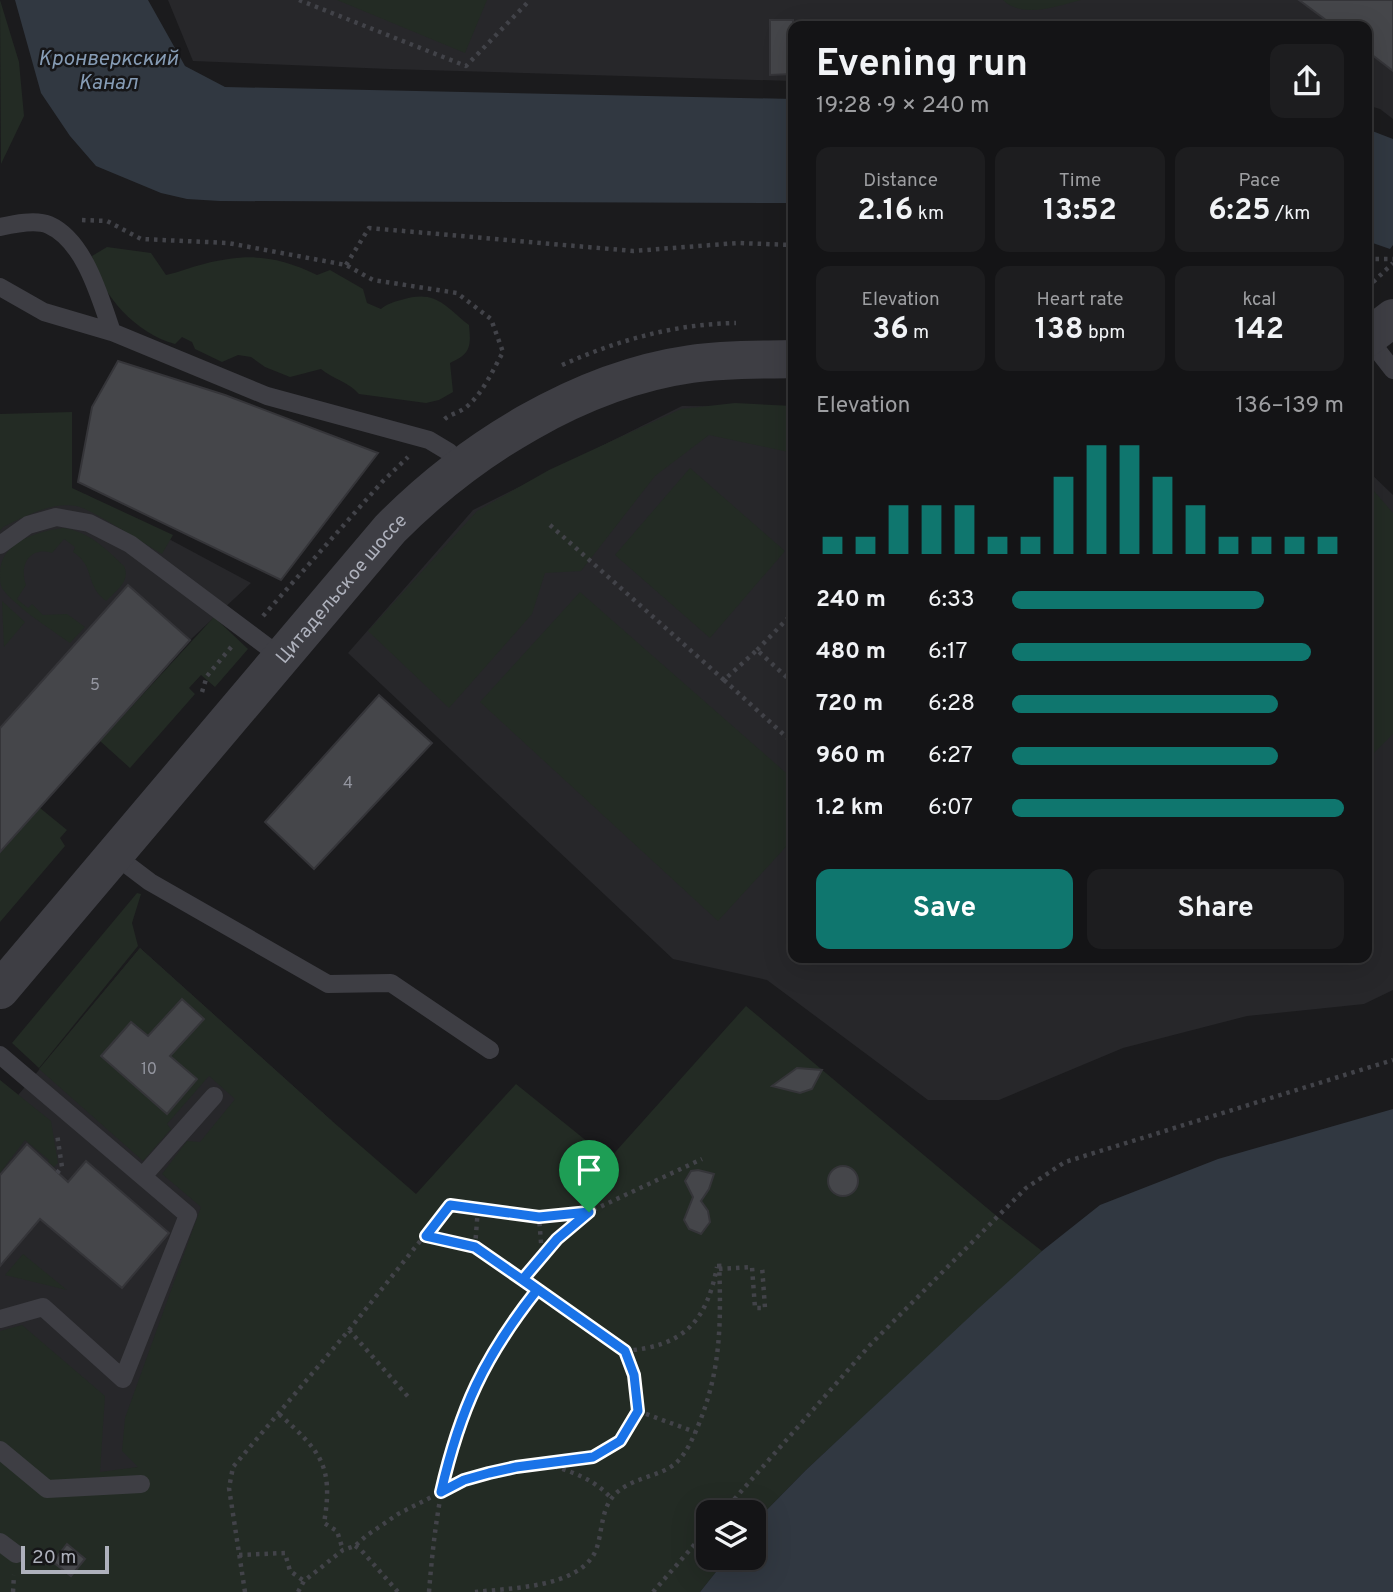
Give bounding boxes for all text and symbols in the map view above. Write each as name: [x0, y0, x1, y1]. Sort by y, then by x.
text: Evening run: [816, 41, 1028, 90]
button: share: [1270, 44, 1344, 118]
water label: Кронверкский Канал: [38, 46, 179, 97]
text: 19:28 · 9 × 240 m: [816, 92, 990, 121]
text: Distance: [863, 169, 938, 193]
text: Time: [1059, 169, 1101, 193]
text: Pace: [1238, 169, 1280, 193]
text: 2.16: [857, 193, 913, 230]
text: 13:52: [1043, 193, 1117, 230]
text: 6:25: [1208, 193, 1271, 230]
text: km: [913, 202, 944, 226]
text: /km: [1271, 202, 1310, 226]
text: Elevation: [862, 288, 940, 312]
text: Heart rate: [1037, 288, 1123, 312]
text: kcal: [1242, 288, 1276, 312]
text: 36: [872, 312, 909, 349]
text: 138: [1035, 312, 1084, 349]
text: 142: [1234, 312, 1284, 349]
text: m: [909, 321, 929, 345]
text: bpm: [1084, 321, 1125, 345]
text: Elevation: [816, 392, 911, 421]
text: 136–139 m: [1236, 392, 1344, 421]
street label: Цитадельское шоссе: [271, 509, 413, 669]
text: 240 m: [816, 586, 886, 615]
text: 6:33: [928, 586, 975, 615]
text: 480 m: [816, 638, 886, 667]
text: 6:17: [928, 638, 967, 667]
house number: 5: [90, 676, 100, 696]
text: 720 m: [816, 690, 883, 719]
text: 6:28: [928, 690, 975, 719]
text: 960 m: [816, 742, 885, 771]
text: 6:27: [928, 742, 973, 771]
house number: 4: [343, 774, 353, 794]
text: 1.2 km: [816, 794, 884, 823]
text: 6:07: [928, 794, 973, 823]
button: Save: [816, 869, 1073, 949]
button: Share: [1087, 869, 1344, 949]
house number: 10: [141, 1060, 157, 1080]
pin: [559, 1140, 619, 1212]
icon: arrive: [570, 1151, 608, 1189]
map controls: [696, 1500, 766, 1570]
button: layers: [696, 1500, 766, 1570]
scale bar: [21, 1543, 108, 1575]
text: 20 m: [32, 1546, 76, 1570]

